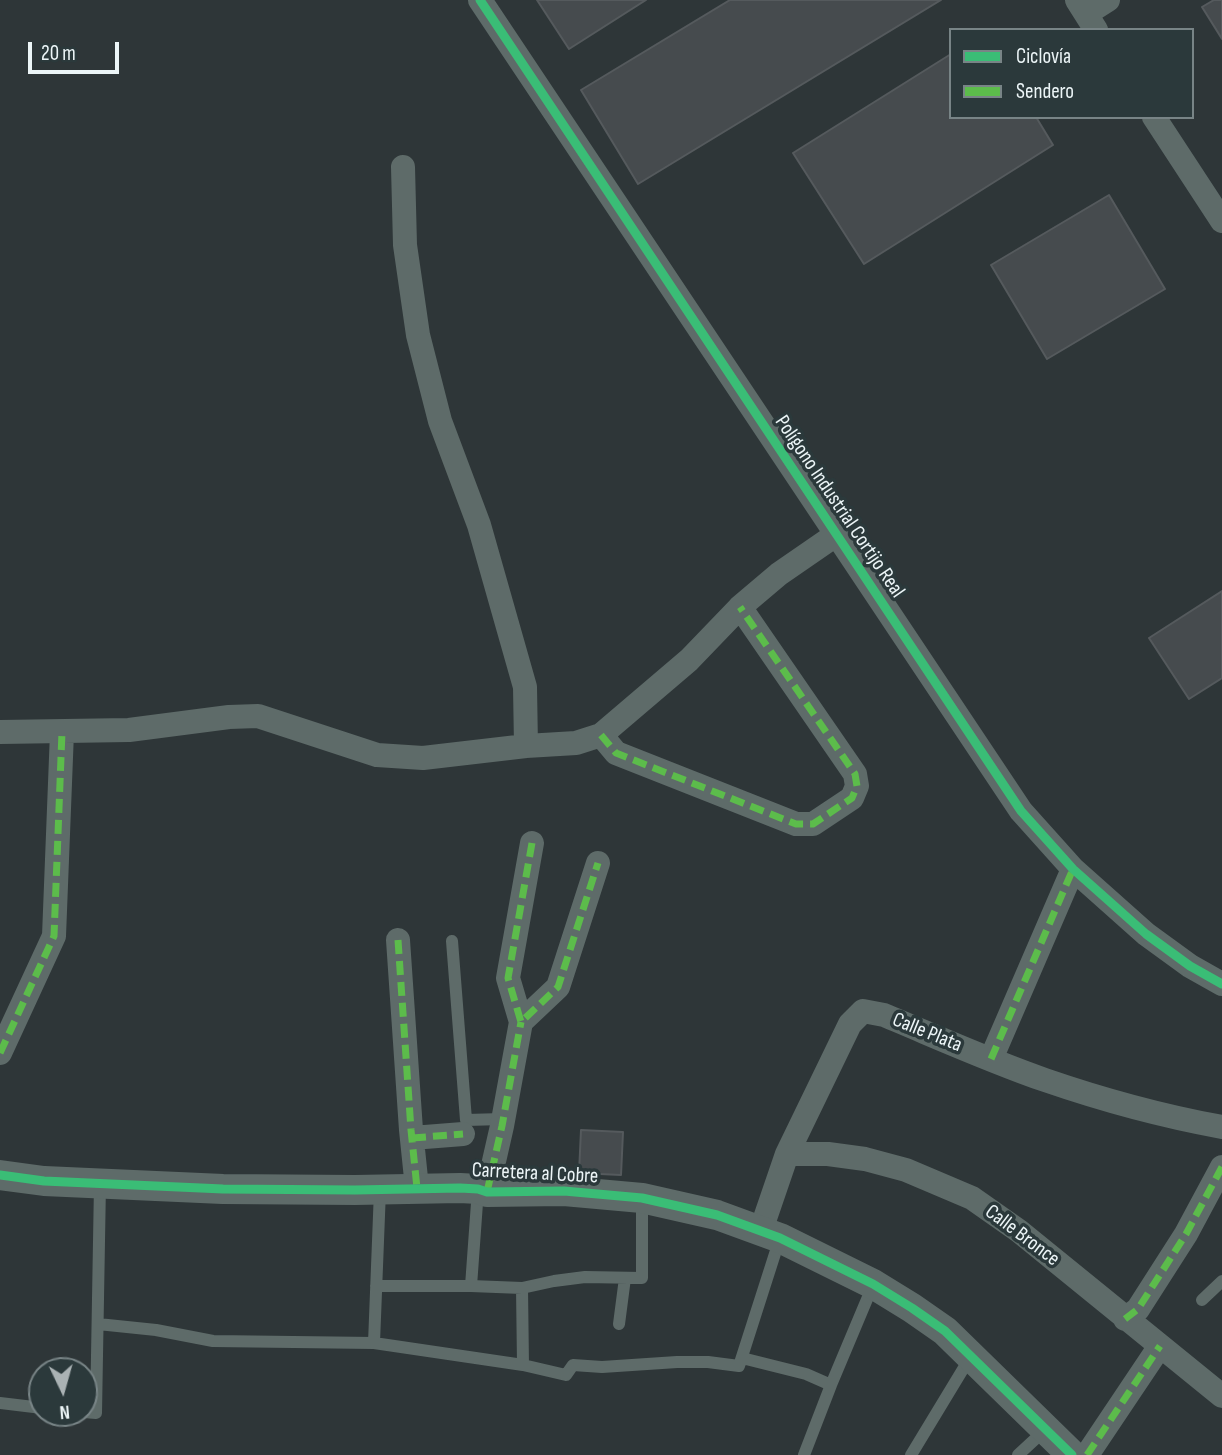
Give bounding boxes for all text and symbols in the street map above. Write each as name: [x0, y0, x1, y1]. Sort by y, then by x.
scale bar: [32, 28, 122, 72]
legend: [949, 28, 1194, 119]
text: 20 m: [41, 41, 76, 66]
text: Ciclovía: [1016, 44, 1071, 69]
text: Sendero: [1016, 79, 1074, 104]
street label: Polígono Industrial Cortijo Real: [769, 411, 909, 603]
street label: Calle Plata: [889, 1008, 965, 1058]
street label: Carretera al Cobre: [471, 1158, 599, 1190]
street label: Calle Bronce: [980, 1200, 1064, 1272]
north arrow: [28, 1357, 98, 1427]
text: N: [59, 1400, 71, 1423]

